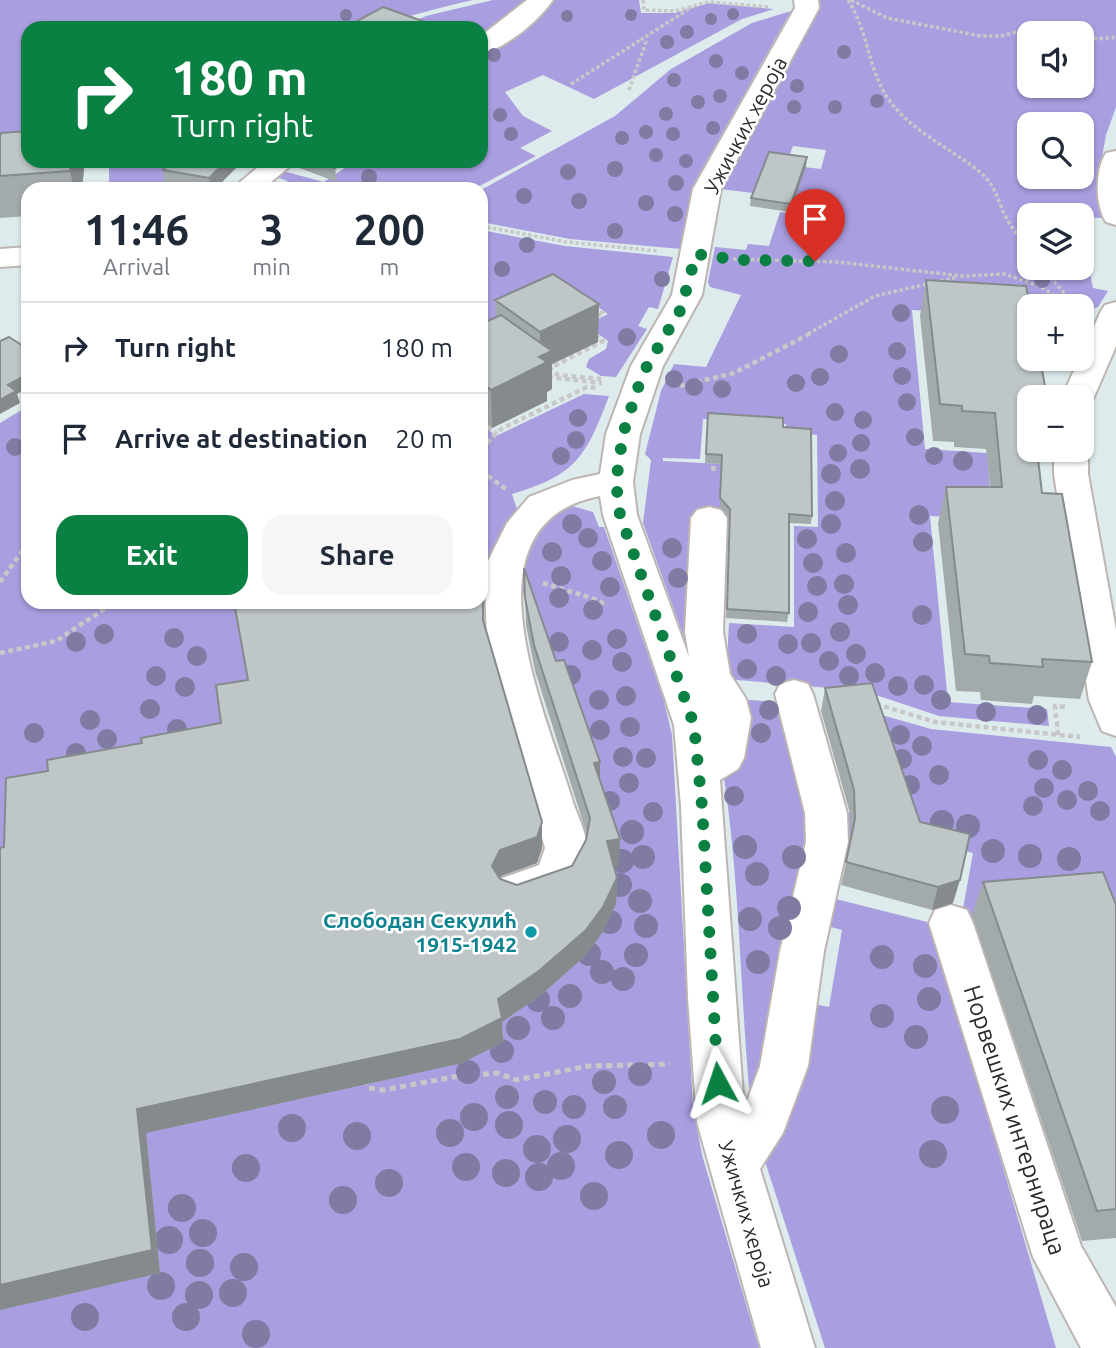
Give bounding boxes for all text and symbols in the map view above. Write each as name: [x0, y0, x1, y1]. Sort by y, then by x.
map controls: [1017, 21, 1094, 462]
button: sound: [1017, 21, 1094, 98]
icon: right: [56, 49, 147, 140]
text: 180 m: [171, 49, 308, 104]
street label: Ужичких хероја: [699, 52, 791, 198]
text: Turn right: [171, 107, 313, 143]
button: search: [1017, 112, 1094, 189]
pin: [785, 189, 845, 261]
icon: arrive: [796, 200, 834, 238]
button: layers: [1017, 203, 1094, 280]
text: 11:46: [84, 206, 189, 253]
text: 3: [260, 206, 283, 253]
text: 200: [354, 206, 425, 253]
text: Arrival: [103, 254, 170, 279]
text: min: [252, 254, 291, 279]
text: m: [379, 254, 399, 279]
button: +: [1017, 294, 1094, 371]
icon: right: [56, 329, 94, 367]
text: Turn right: [115, 333, 236, 362]
text: 180 m: [381, 333, 453, 362]
button: −: [1017, 385, 1094, 462]
icon: arrive: [56, 420, 94, 458]
text: Arrive at destination: [115, 424, 368, 453]
text: 20 m: [395, 424, 453, 453]
button: Exit: [56, 515, 248, 595]
button: Share: [262, 515, 453, 595]
place label: Слободан Секулић 1915-1942: [323, 908, 517, 956]
marker: Слободан Секулић 1915-1942: [523, 924, 539, 940]
street label: Норвешких интернираца: [959, 982, 1071, 1258]
position arrow: [681, 1046, 755, 1120]
street label: Ужичких хероја: [715, 1138, 779, 1290]

